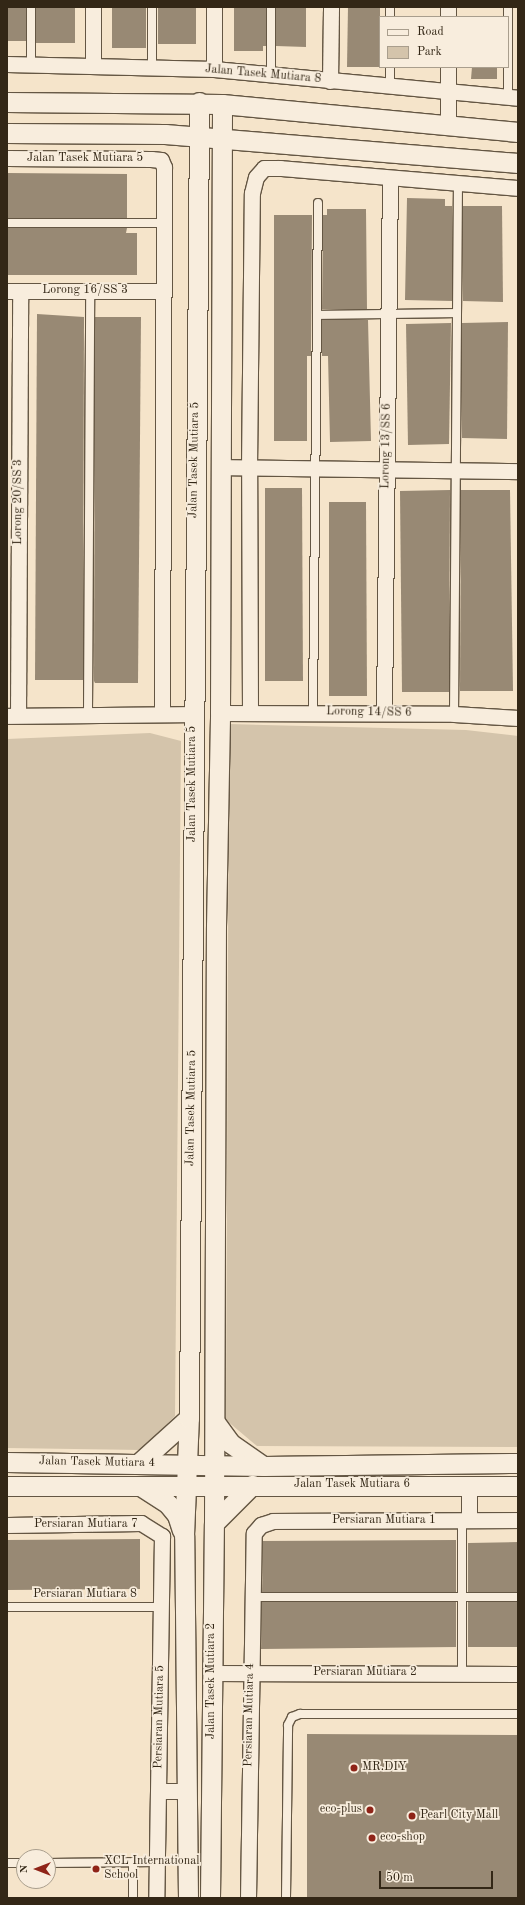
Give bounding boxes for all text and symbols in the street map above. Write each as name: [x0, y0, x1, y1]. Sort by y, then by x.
legend: [379, 16, 509, 68]
text: Road: [417, 26, 444, 38]
text: Park: [417, 46, 442, 58]
street label: Jalan Tasek Mutiara 8: [204, 63, 322, 87]
street label: Jalan Tasek Mutiara 5: [27, 152, 143, 166]
street label: Lorong 16/SS 3: [42, 284, 128, 298]
street label: Jalan Tasek Mutiara 5: [187, 402, 203, 518]
street label: Lorong 13/SS 6: [379, 403, 395, 489]
street label: Lorong 20/SS 3: [12, 459, 26, 545]
street label: Lorong 14/SS 6: [326, 705, 412, 721]
street label: Jalan Tasek Mutiara 5: [186, 726, 200, 842]
street label: Jalan Tasek Mutiara 5: [184, 1050, 200, 1166]
street label: Jalan Tasek Mutiara 4: [39, 1455, 155, 1471]
street label: Jalan Tasek Mutiara 6: [294, 1478, 410, 1492]
street label: Persiaran Mutiara 1: [332, 1514, 436, 1528]
street label: Persiaran Mutiara 7: [34, 1518, 138, 1532]
street label: Persiaran Mutiara 8: [33, 1588, 137, 1602]
street label: Jalan Tasek Mutiara 2: [205, 1623, 219, 1739]
street label: Persiaran Mutiara 4: [242, 1663, 258, 1767]
street label: Persiaran Mutiara 5: [152, 1665, 168, 1769]
street label: Persiaran Mutiara 2: [313, 1666, 417, 1680]
place label: MR.DIY: [362, 1761, 407, 1775]
marker: MR.DIY: [349, 1763, 359, 1773]
place label: eco-plus: [320, 1803, 362, 1817]
marker: eco-plus: [365, 1805, 375, 1815]
place label: Pearl City Mall: [420, 1809, 498, 1823]
marker: Pearl City Mall: [407, 1811, 417, 1821]
place label: eco-shop: [380, 1831, 425, 1845]
marker: eco-shop: [367, 1833, 377, 1843]
north arrow: [16, 1849, 56, 1889]
place label: XCL International School: [104, 1855, 199, 1883]
scale bar: [381, 1863, 495, 1889]
marker: XCL International School: [91, 1864, 101, 1874]
text: N: [19, 1865, 30, 1873]
text: 50 m: [386, 1872, 413, 1884]

